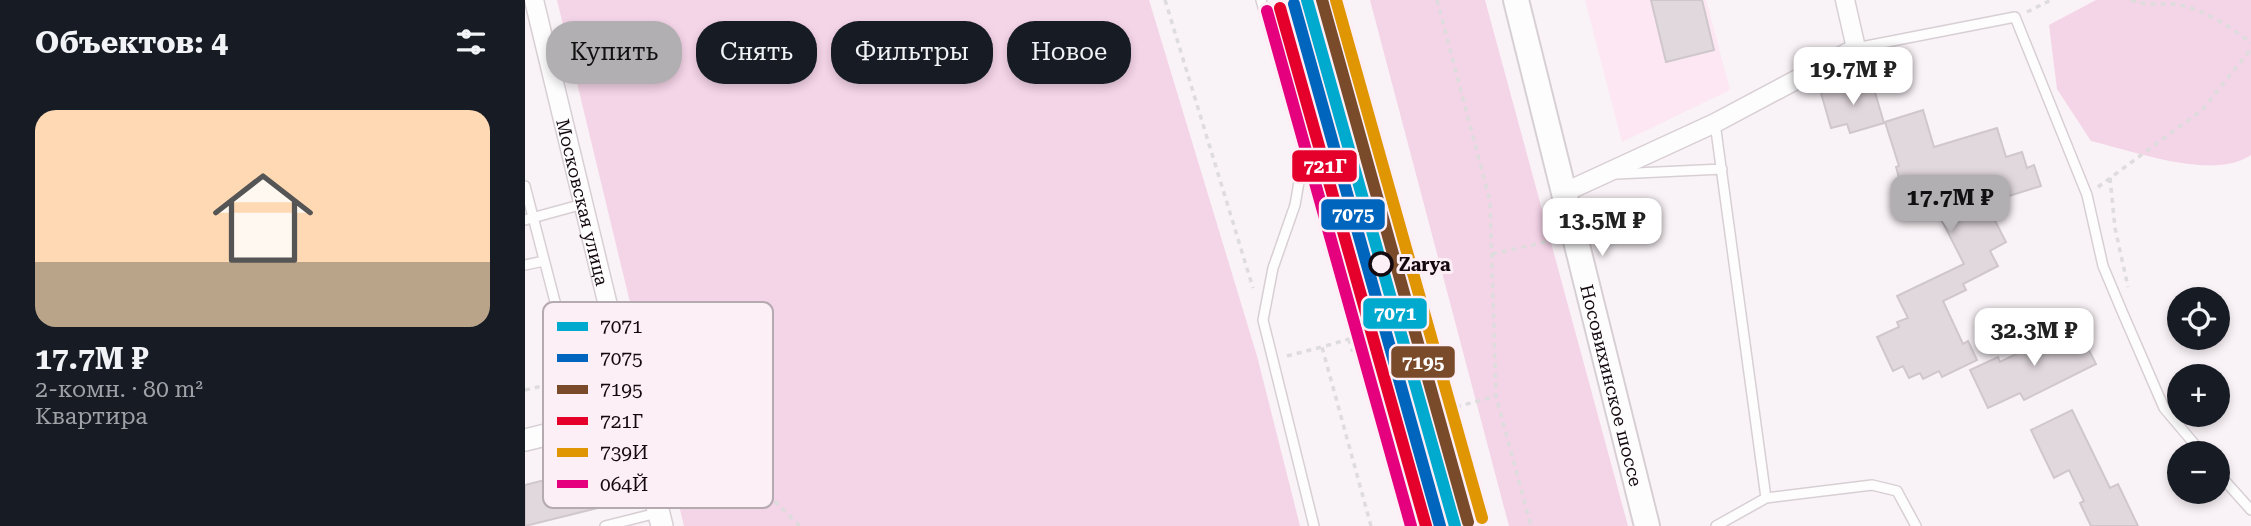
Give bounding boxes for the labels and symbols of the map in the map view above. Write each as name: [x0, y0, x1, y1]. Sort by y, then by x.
pin: 19.7M ₽: [1788, 48, 1918, 107]
street label: Московская улица: [553, 117, 613, 288]
line badge: 721Г: [1291, 149, 1358, 183]
text: 721Г: [1303, 155, 1347, 178]
pin: 17.7M ₽: [1885, 176, 2015, 235]
line badge: 7075: [1320, 198, 1386, 231]
pin: 13.5M ₽: [1537, 198, 1667, 258]
text: 7075: [1332, 203, 1375, 226]
marker: Zarya: [1369, 252, 1393, 276]
place label: Zarya: [1399, 254, 1451, 275]
street label: Носовихинское шоссе: [1577, 282, 1647, 489]
line badge: 7071: [1362, 297, 1428, 330]
legend: [543, 302, 773, 508]
text: 7071: [1374, 302, 1417, 325]
pin: 32.3M ₽: [1969, 308, 2099, 368]
text: 7071: [600, 315, 643, 338]
line badge: 7195: [1390, 345, 1456, 379]
text: 7075: [600, 347, 643, 370]
text: 7195: [1402, 351, 1445, 374]
text: 7195: [600, 378, 643, 401]
text: 721Г: [600, 410, 643, 433]
text: 739И: [600, 441, 648, 464]
text: 064Й: [600, 473, 648, 496]

